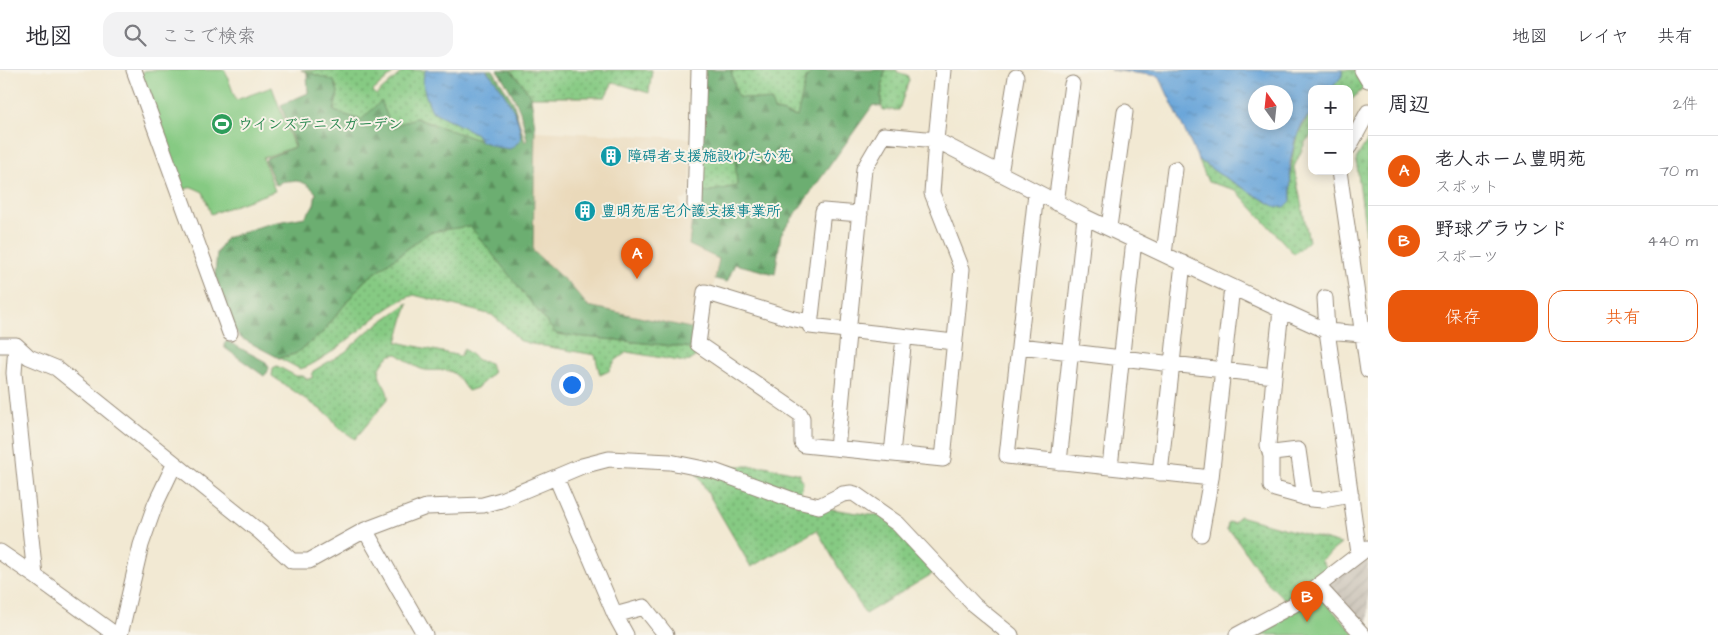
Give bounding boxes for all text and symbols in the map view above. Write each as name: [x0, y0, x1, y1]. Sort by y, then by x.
search box: [103, 12, 453, 57]
text: 地図: [25, 20, 73, 54]
icon: search: [121, 21, 149, 49]
text: ここで検索: [161, 23, 256, 50]
text: 地図: [1512, 24, 1548, 49]
text: レイヤ: [1576, 24, 1629, 49]
text: 共有: [1657, 24, 1693, 49]
north arrow: [1248, 85, 1293, 130]
map controls: [1308, 85, 1353, 175]
button: +: [1308, 85, 1353, 130]
text: 周辺: [1388, 90, 1430, 119]
text: 2件: [1673, 93, 1698, 115]
sports icon: ウインズテニスガーデン: [210, 112, 234, 136]
place label: ウインズテニスガーデン: [238, 114, 403, 135]
button: −: [1308, 130, 1353, 175]
building icon: 障碍者支援施設ゆたか苑: [599, 144, 623, 168]
place label: 障碍者支援施設ゆたか苑: [627, 146, 792, 167]
text: 老人ホーム豊明苑: [1435, 146, 1586, 173]
text: A: [1399, 160, 1409, 182]
text: 70 m: [1659, 160, 1698, 182]
text: スポット: [1435, 176, 1499, 198]
building icon: 豊明苑居宅介護支援事業所: [573, 199, 597, 223]
place label: 豊明苑居宅介護支援事業所: [601, 201, 781, 222]
text: 野球グラウンド: [1435, 216, 1568, 243]
text: B: [1398, 230, 1410, 252]
text: 440 m: [1647, 230, 1698, 252]
pin: A: [621, 238, 653, 279]
text: スポーツ: [1435, 246, 1499, 268]
button: 保存: [1388, 290, 1538, 342]
button: 共有: [1548, 290, 1698, 342]
your location: [559, 372, 585, 398]
pin: B: [1291, 581, 1323, 622]

